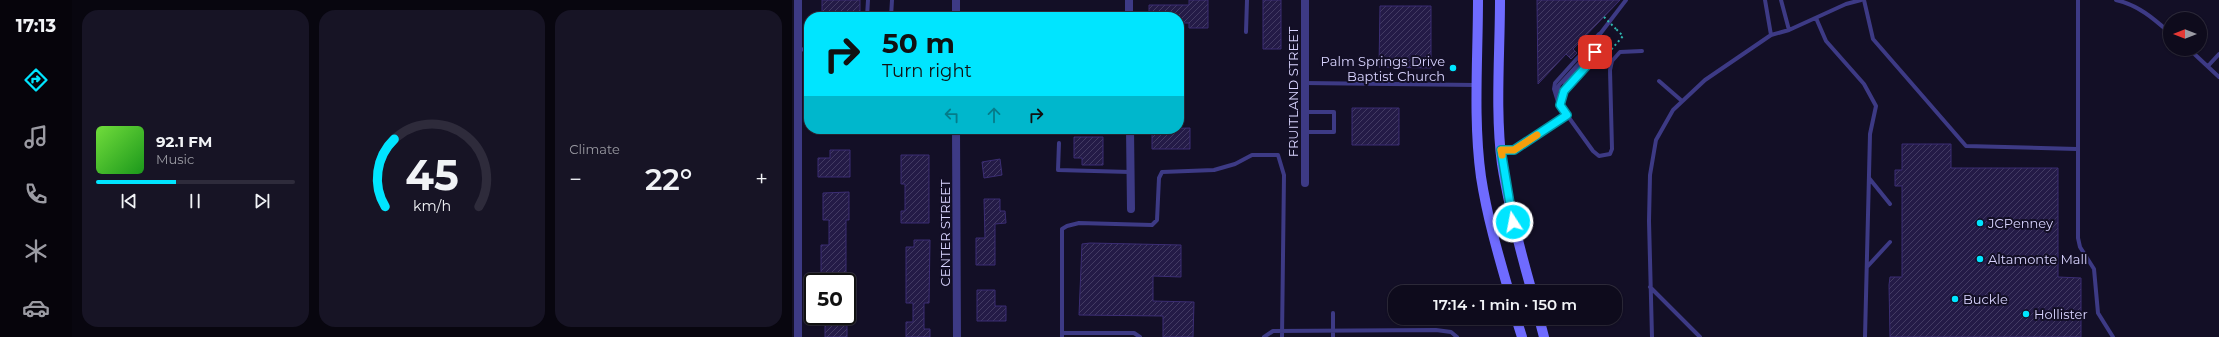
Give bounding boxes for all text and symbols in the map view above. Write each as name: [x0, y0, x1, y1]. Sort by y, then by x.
north arrow: [2163, 12, 2207, 56]
map controls: [2163, 12, 2207, 56]
text: 17:13: [16, 15, 56, 37]
text: 50 m: [882, 26, 955, 60]
street label: FRUITLAND STREET: [1285, 26, 1301, 157]
icon: right: [816, 28, 868, 80]
pin: [1578, 35, 1612, 69]
icon: arrive: [1584, 41, 1606, 63]
place label: Palm Springs Drive Baptist Church: [1321, 53, 1445, 84]
text: Turn right: [882, 60, 972, 82]
marker: Palm Springs Drive Baptist Church: [1448, 63, 1458, 73]
icon: directions: [22, 66, 50, 94]
icon: left: [941, 104, 963, 126]
icon: ahead: [983, 104, 1005, 126]
icon: right: [1025, 104, 1047, 126]
icon: music: [22, 123, 50, 151]
text: 92.1 FM: [156, 132, 212, 151]
text: Climate: [569, 141, 620, 157]
text: 45: [405, 149, 459, 199]
text: Music: [156, 151, 194, 167]
text: 22°: [645, 161, 692, 198]
text: −: [569, 166, 582, 193]
text: +: [755, 166, 768, 193]
street label: CENTER STREET: [937, 179, 953, 287]
icon: phone: [22, 180, 50, 208]
icon: previous: [118, 190, 140, 212]
icon: pause: [184, 190, 206, 212]
icon: next: [251, 190, 273, 212]
text: km/h: [413, 196, 451, 214]
position arrow: [1492, 201, 1534, 243]
place label: JCPenney: [1987, 215, 2054, 231]
marker: JCPenney: [1975, 218, 1985, 228]
icon: climate: [22, 237, 50, 265]
place label: Altamonte Mall: [1988, 251, 2088, 267]
marker: Altamonte Mall: [1975, 254, 1985, 264]
speed limit sign: 50: [804, 273, 856, 325]
place label: Buckle: [1963, 291, 2008, 307]
icon: car: [22, 294, 50, 322]
marker: Buckle: [1950, 294, 1960, 304]
text: 17:14 · 1 min · 150 m: [1433, 295, 1577, 314]
place label: Hollister: [2034, 306, 2088, 322]
marker: Hollister: [2021, 309, 2031, 319]

